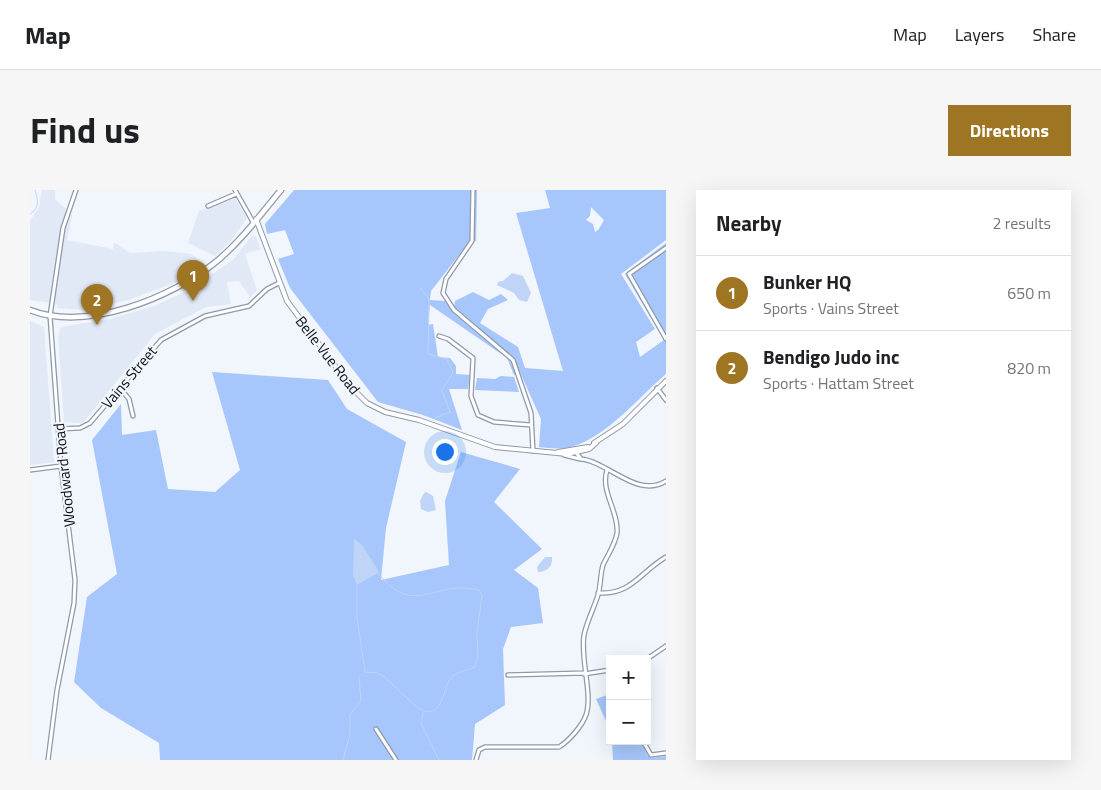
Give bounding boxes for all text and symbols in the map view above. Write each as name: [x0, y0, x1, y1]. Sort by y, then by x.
text: Map: [25, 17, 71, 53]
text: Map: [893, 21, 927, 48]
text: Layers: [955, 21, 1004, 48]
text: Share: [1032, 21, 1076, 48]
text: Find us: [30, 103, 140, 157]
button: Directions: [948, 105, 1071, 156]
text: Nearby: [716, 207, 781, 239]
text: 2 results: [992, 211, 1051, 235]
pin: 1: [177, 260, 209, 301]
text: Bunker HQ: [763, 267, 851, 296]
text: 1: [728, 281, 736, 305]
text: 650 m: [1007, 281, 1051, 305]
pin: 2: [81, 284, 113, 325]
text: Sports · Vains Street: [763, 296, 899, 320]
street label: Belle Vue Road: [290, 311, 366, 399]
street label: Vains Street: [96, 340, 163, 414]
text: Bendigo Judo inc: [763, 342, 899, 371]
text: 2: [728, 356, 736, 380]
text: 820 m: [1007, 356, 1051, 380]
text: Sports · Hattam Street: [763, 371, 914, 395]
street label: Woodward Road: [47, 422, 81, 528]
your location: [432, 439, 458, 465]
map controls: [606, 655, 651, 745]
button: +: [606, 655, 651, 700]
button: −: [606, 700, 651, 745]

